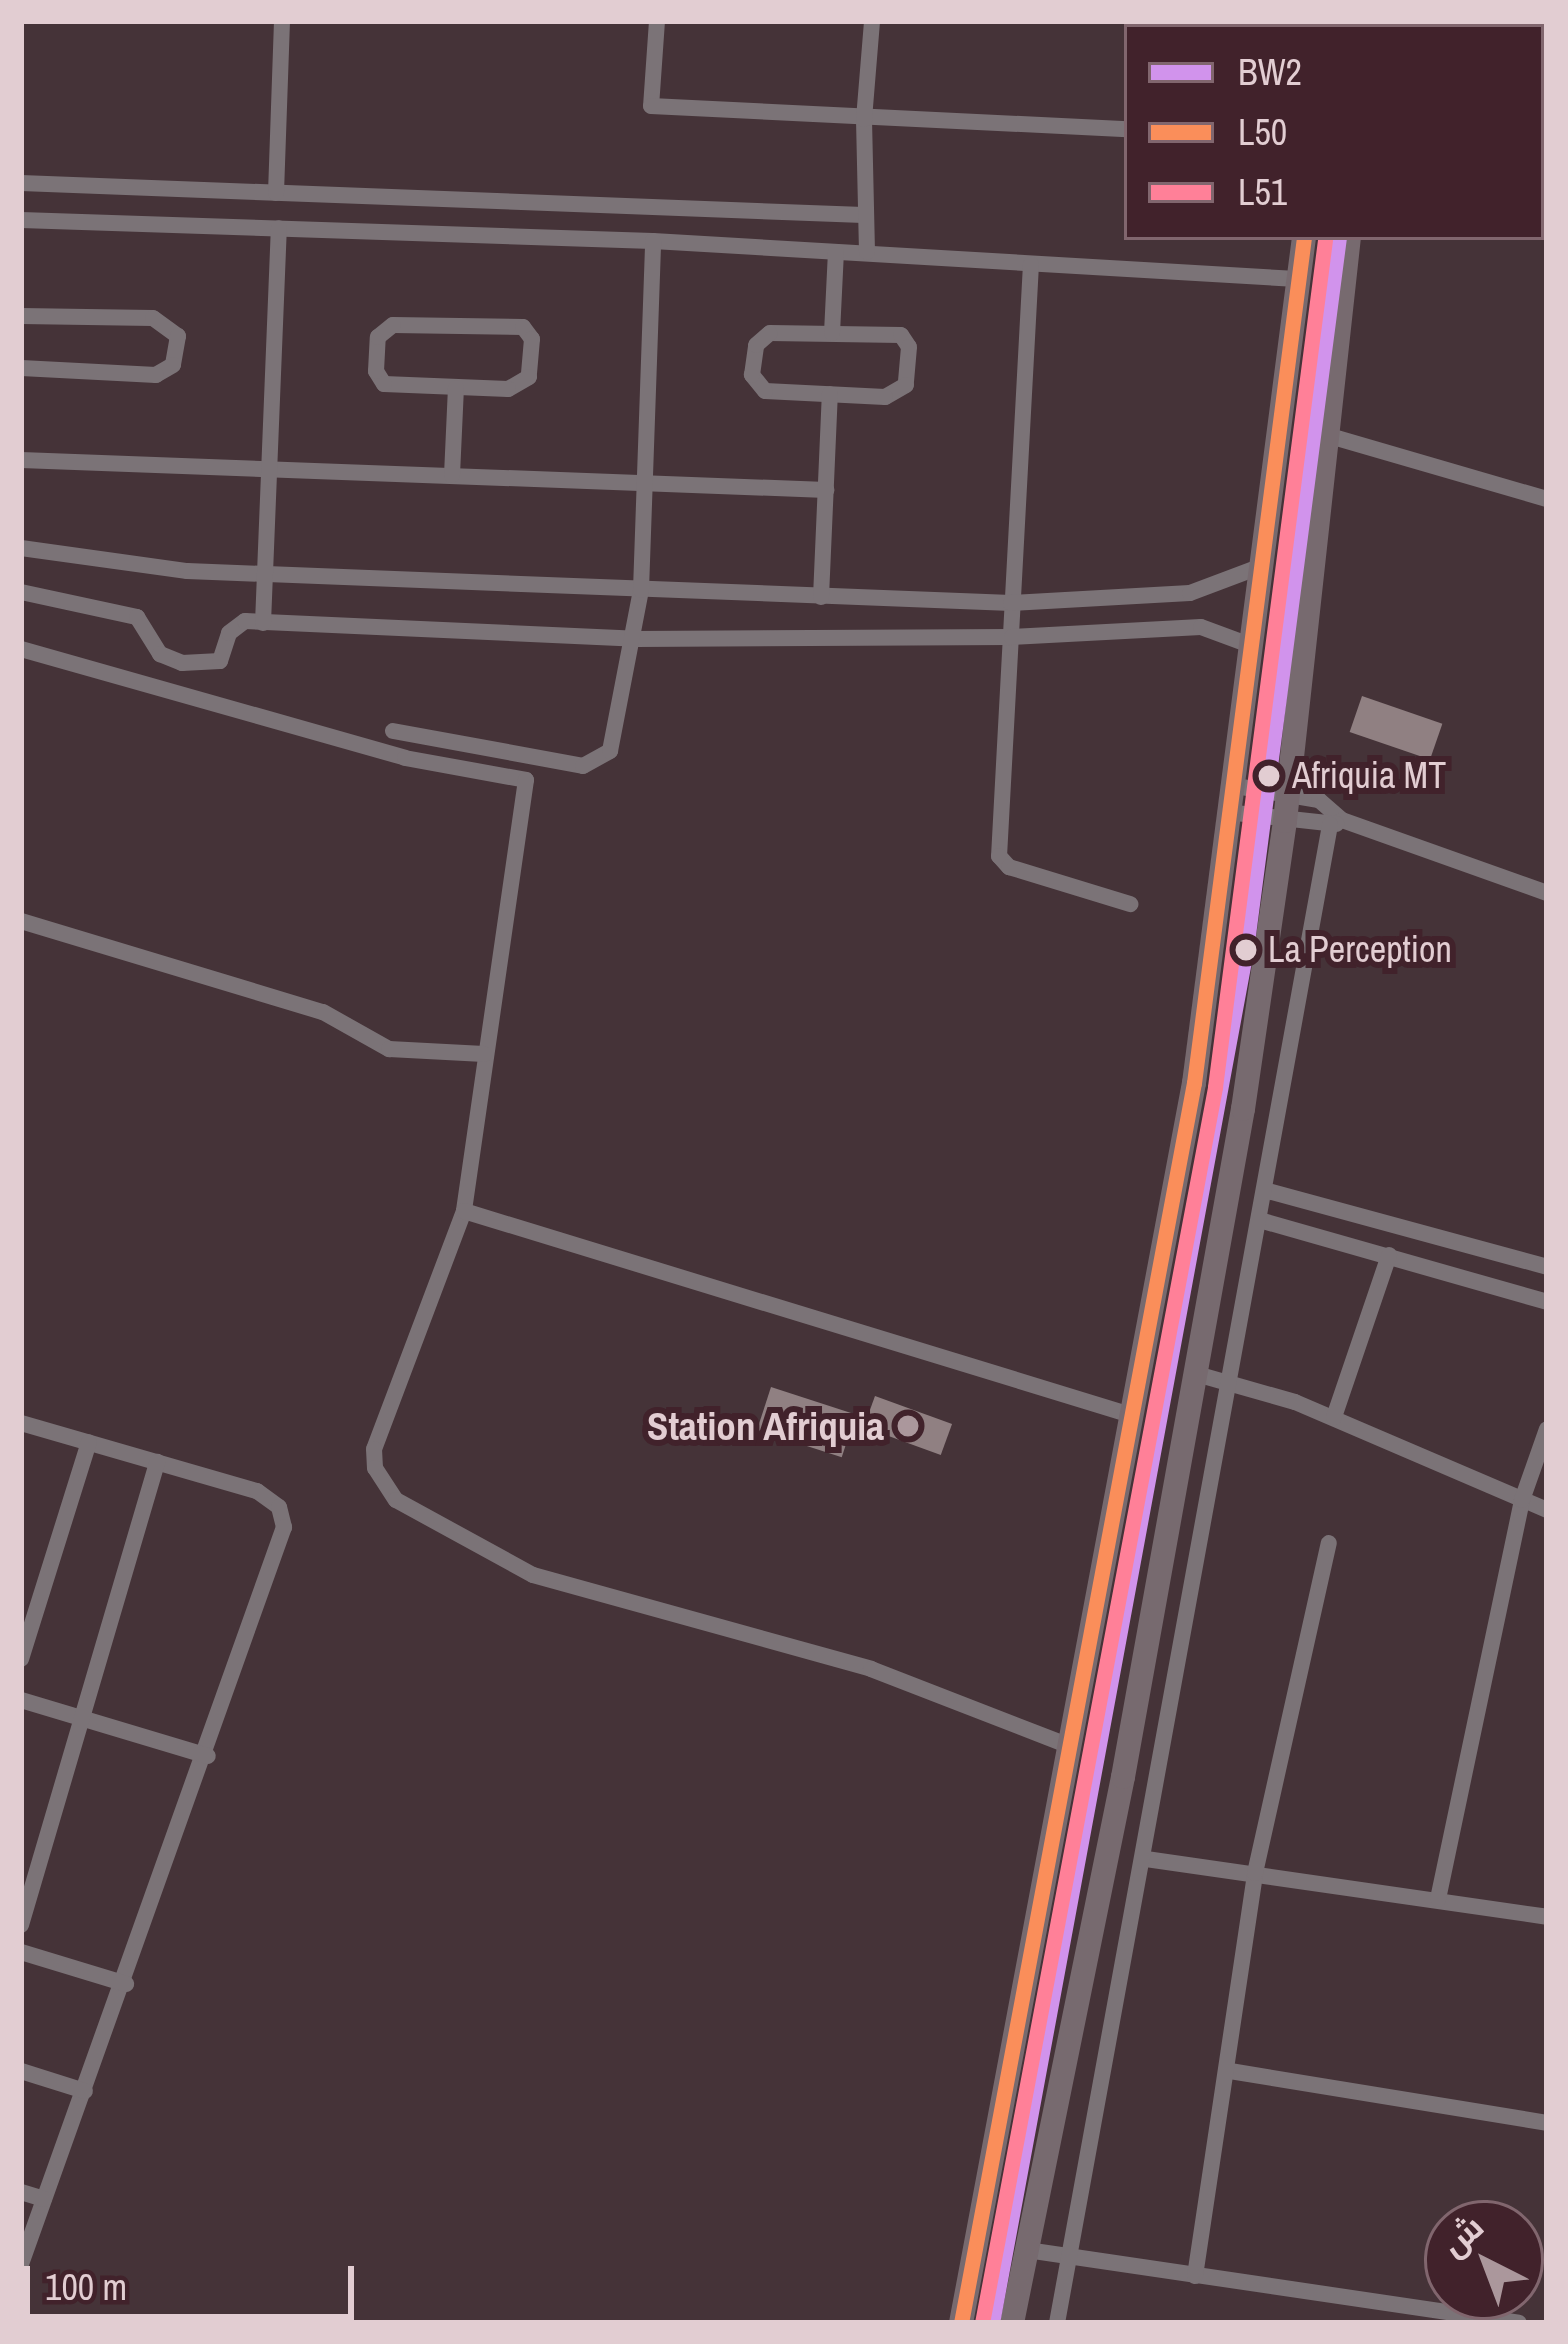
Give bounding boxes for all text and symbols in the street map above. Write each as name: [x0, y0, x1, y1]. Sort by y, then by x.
legend: [1124, 24, 1544, 240]
text: BW2: [1238, 48, 1302, 96]
text: L50: [1238, 108, 1287, 156]
text: L51: [1238, 168, 1287, 216]
place label: Afriquia MT: [1292, 754, 1446, 798]
marker: Afriquia MT: [1258, 765, 1280, 787]
place label: La Perception: [1268, 928, 1452, 972]
marker: La Perception: [1235, 939, 1257, 961]
place label: Station Afriquia: [646, 1403, 884, 1449]
marker: Station Afriquia: [895, 1413, 921, 1439]
north arrow: [1424, 2200, 1544, 2320]
text: ش: [1431, 2205, 1492, 2266]
scale bar: [30, 2242, 360, 2316]
text: 100 m: [45, 2263, 127, 2311]

